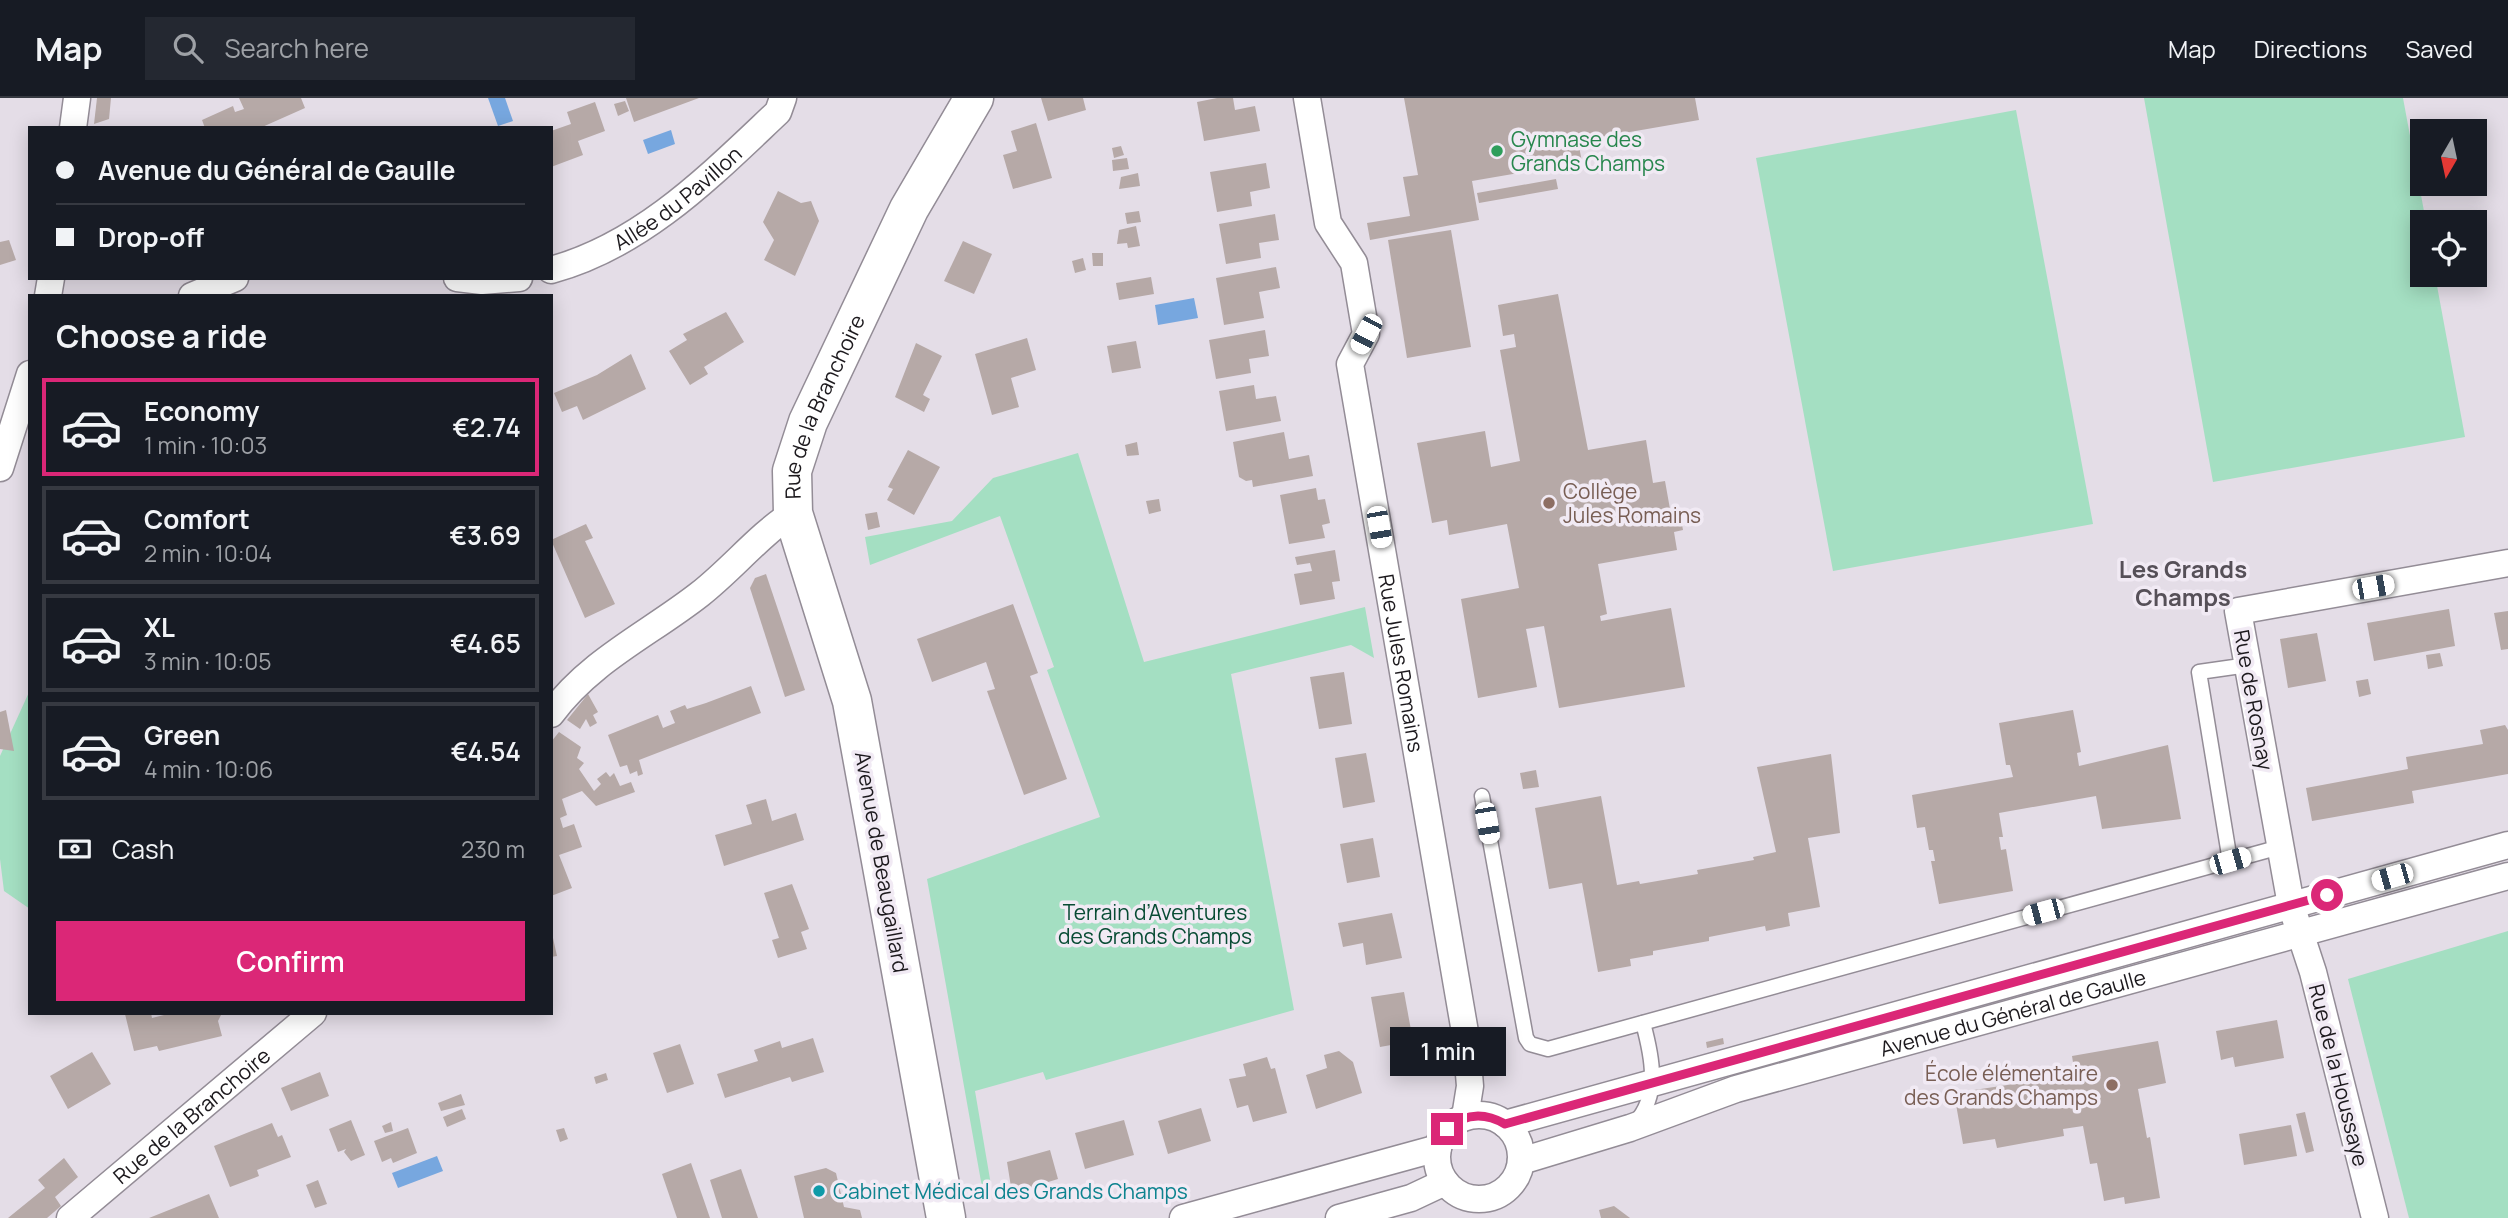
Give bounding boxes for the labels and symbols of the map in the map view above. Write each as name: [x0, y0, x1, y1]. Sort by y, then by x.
north arrow: [2410, 119, 2487, 196]
place label: Gymnase des Grands Champs: [1511, 125, 1665, 177]
street label: Allée du Pavillon: [609, 140, 747, 256]
marker: Gymnase des Grands Champs: [1489, 143, 1505, 159]
street label: Rue de la Branchoire: [778, 310, 871, 499]
car: [1347, 311, 1386, 357]
place label: Collège Jules Romains: [1563, 477, 1701, 529]
marker: Collège Jules Romains: [1541, 495, 1557, 511]
car: [1366, 504, 1393, 550]
district label: Les Grands Champs: [2119, 552, 2247, 613]
street label: Rue Jules Romains: [1372, 572, 1431, 754]
car: [2351, 573, 2396, 601]
street label: Rue de Rosnay: [2228, 628, 2280, 772]
street label: Avenue de Beaugaillard: [849, 749, 915, 975]
car: [1474, 800, 1501, 846]
car: [2207, 845, 2254, 877]
car: [2369, 861, 2416, 893]
route start: [2311, 879, 2343, 911]
car: [2020, 896, 2067, 928]
park label: Terrain d’Aventures des Grands Champs: [1058, 898, 1252, 950]
street label: Avenue du Général de Gaulle: [1877, 963, 2149, 1063]
street label: Rue de la Houssaye: [2303, 981, 2375, 1169]
callout: 1 min: [1389, 1028, 1505, 1076]
street label: Rue de la Branchoire: [107, 1041, 276, 1190]
place label: École élémentaire des Grands Champs: [1904, 1059, 2098, 1111]
marker: École élémentaire des Grands Champs: [2104, 1077, 2120, 1093]
route end: [1431, 1113, 1463, 1145]
place label: Cabinet Médical des Grands Champs: [833, 1177, 1188, 1205]
marker: Cabinet Médical des Grands Champs: [811, 1183, 827, 1199]

